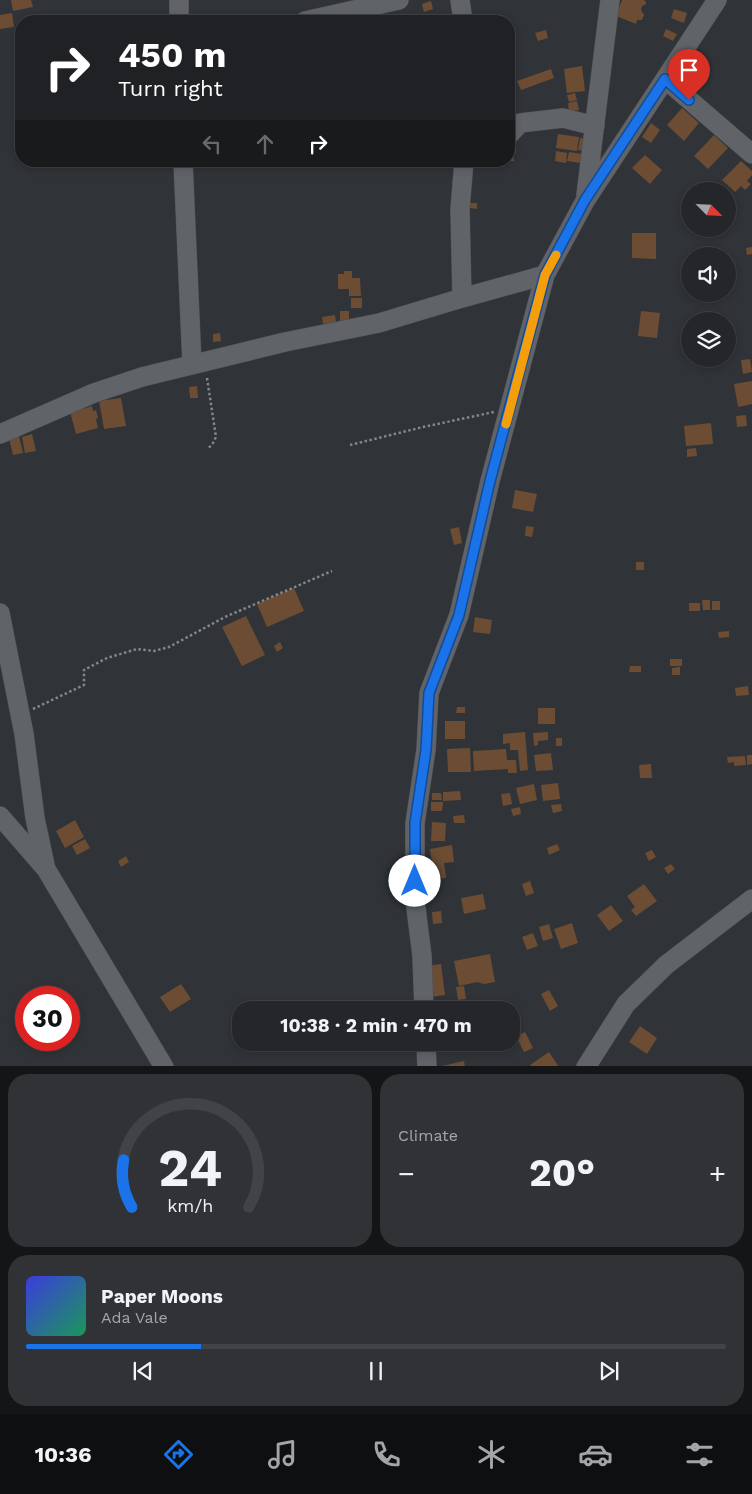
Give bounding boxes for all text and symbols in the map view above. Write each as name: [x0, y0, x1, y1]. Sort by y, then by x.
text: 450 m: [118, 34, 227, 76]
icon: right: [35, 35, 100, 100]
pin: [668, 49, 710, 100]
icon: arrive: [675, 56, 703, 84]
text: Turn right: [118, 76, 223, 101]
icon: left: [198, 130, 226, 158]
icon: ahead: [251, 130, 279, 158]
icon: right: [304, 130, 332, 158]
north arrow: [681, 182, 736, 238]
map controls: [681, 182, 736, 367]
button: sound: [681, 247, 736, 302]
button: layers: [681, 312, 736, 367]
position arrow: [388, 854, 440, 906]
speed limit sign: 30: [15, 986, 80, 1051]
text: 10:38 · 2 min · 470 m: [280, 1014, 472, 1037]
text: Climate: [398, 1126, 458, 1145]
text: 24: [158, 1138, 222, 1199]
text: 20°: [529, 1151, 595, 1195]
text: −: [398, 1157, 415, 1190]
text: +: [709, 1157, 726, 1190]
text: km/h: [167, 1195, 213, 1216]
text: Paper Moons: [101, 1285, 223, 1308]
text: Ada Vale: [101, 1308, 168, 1327]
icon: previous: [129, 1357, 157, 1385]
icon: pause: [362, 1357, 390, 1385]
icon: next: [595, 1357, 623, 1385]
icon: directions: [161, 1437, 196, 1472]
icon: music: [265, 1437, 300, 1472]
icon: phone: [369, 1437, 404, 1472]
icon: climate: [474, 1437, 509, 1472]
icon: car: [578, 1437, 613, 1472]
icon: filters: [682, 1437, 717, 1472]
text: 10:36: [35, 1442, 92, 1467]

